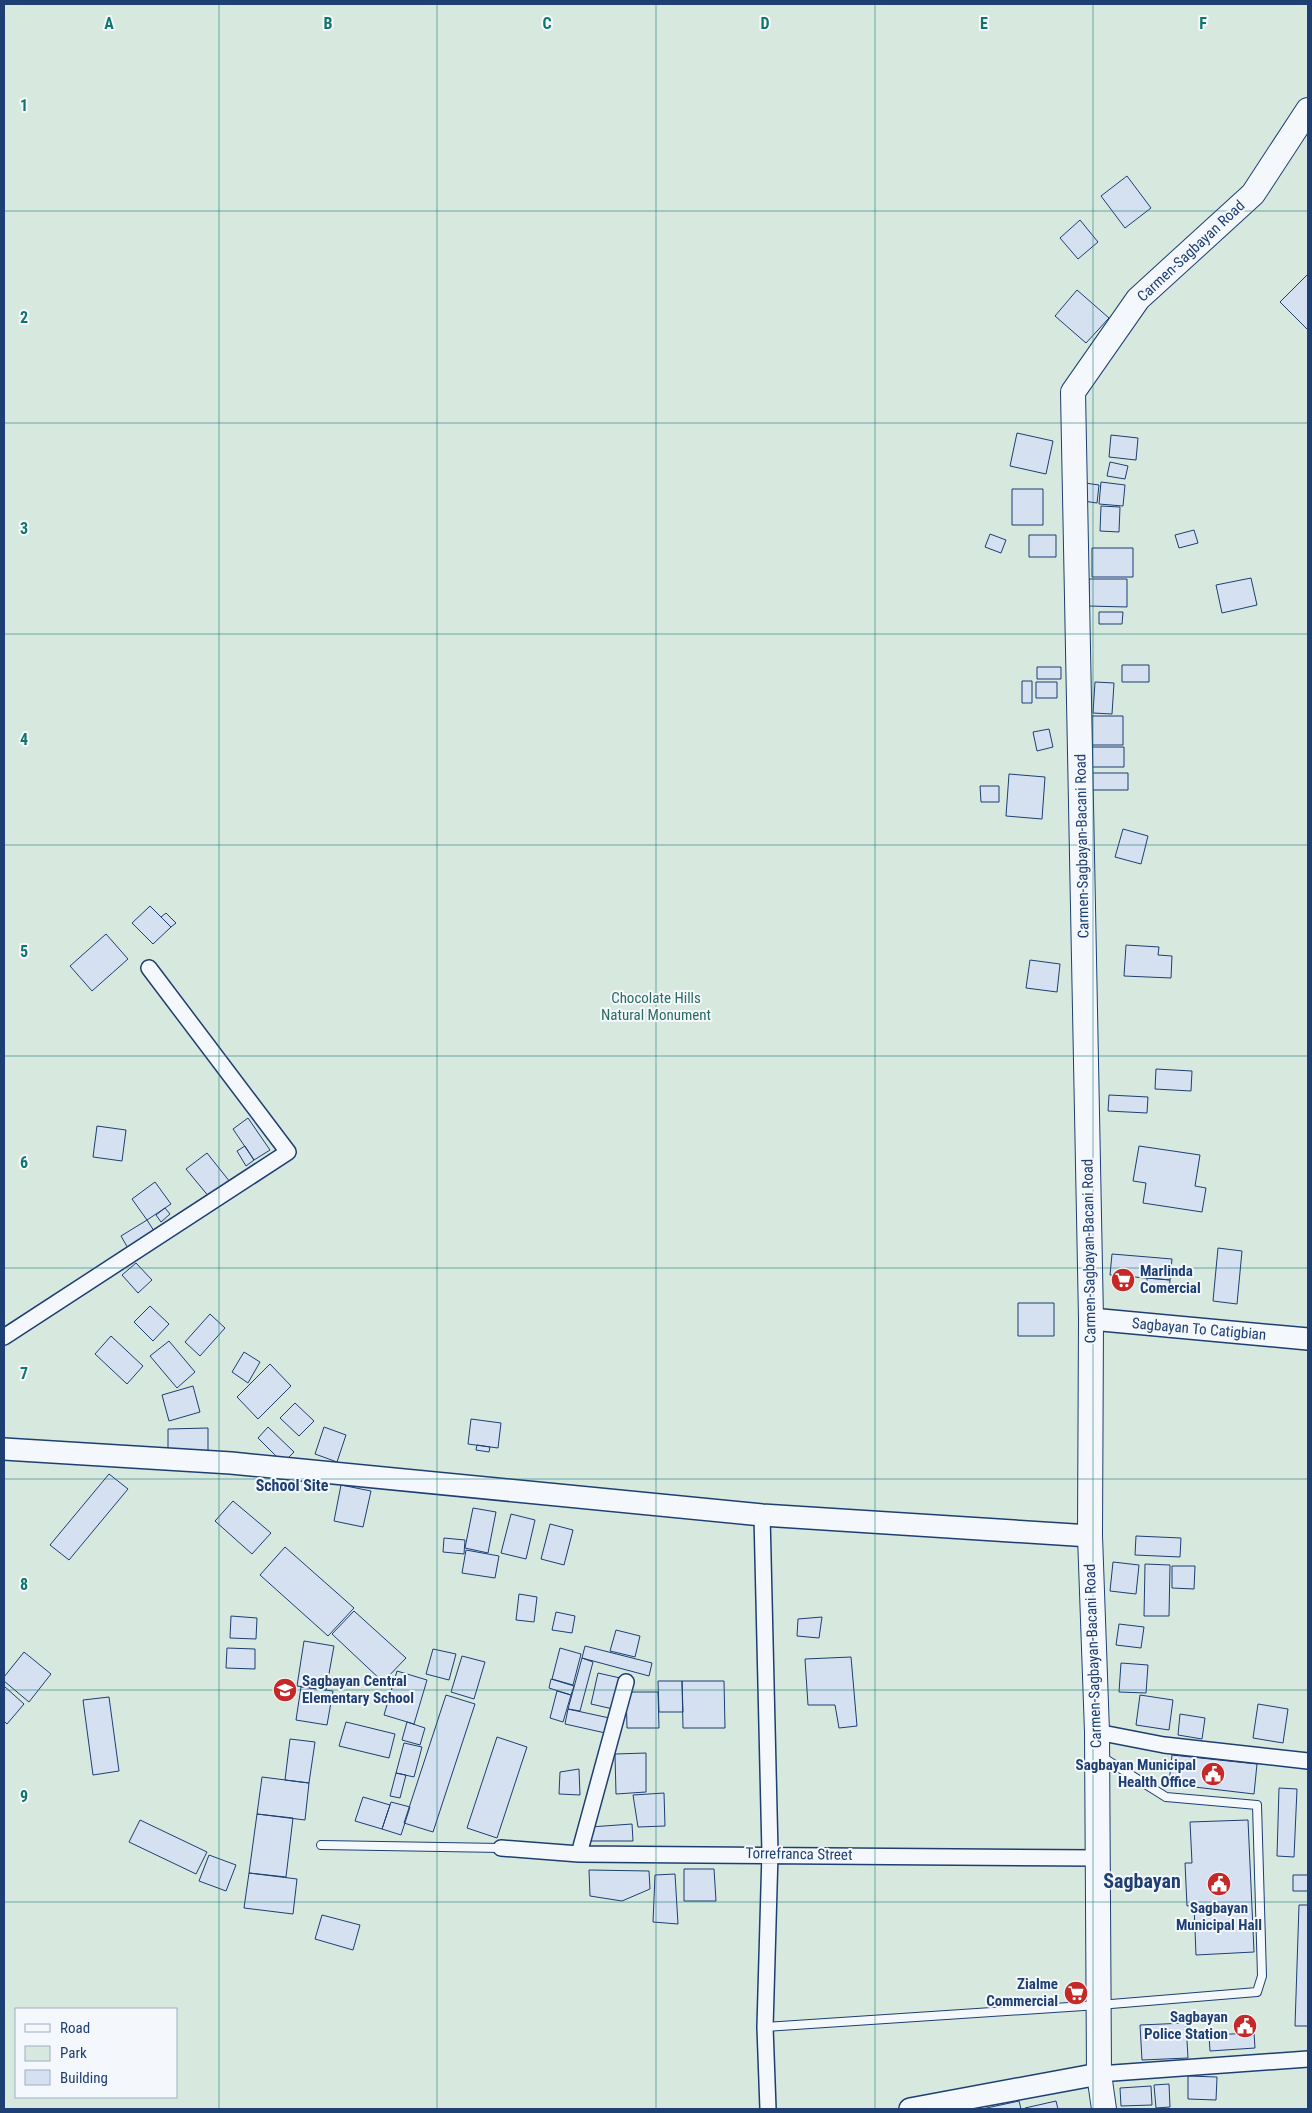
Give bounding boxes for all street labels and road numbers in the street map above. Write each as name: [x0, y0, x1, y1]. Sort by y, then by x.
street label: Carmen-Sagbayan Road: [1133, 196, 1249, 306]
street label: Carmen-Sagbayan-Bacani Road: [1071, 754, 1093, 938]
street label: Carmen-Sagbayan-Bacani Road: [1078, 1159, 1100, 1343]
street label: Sagbayan To Catigbian: [1131, 1314, 1267, 1344]
street label: Carmen-Sagbayan-Bacani Road: [1081, 1564, 1105, 1748]
street label: Torrefranca Street: [745, 1844, 853, 1864]

